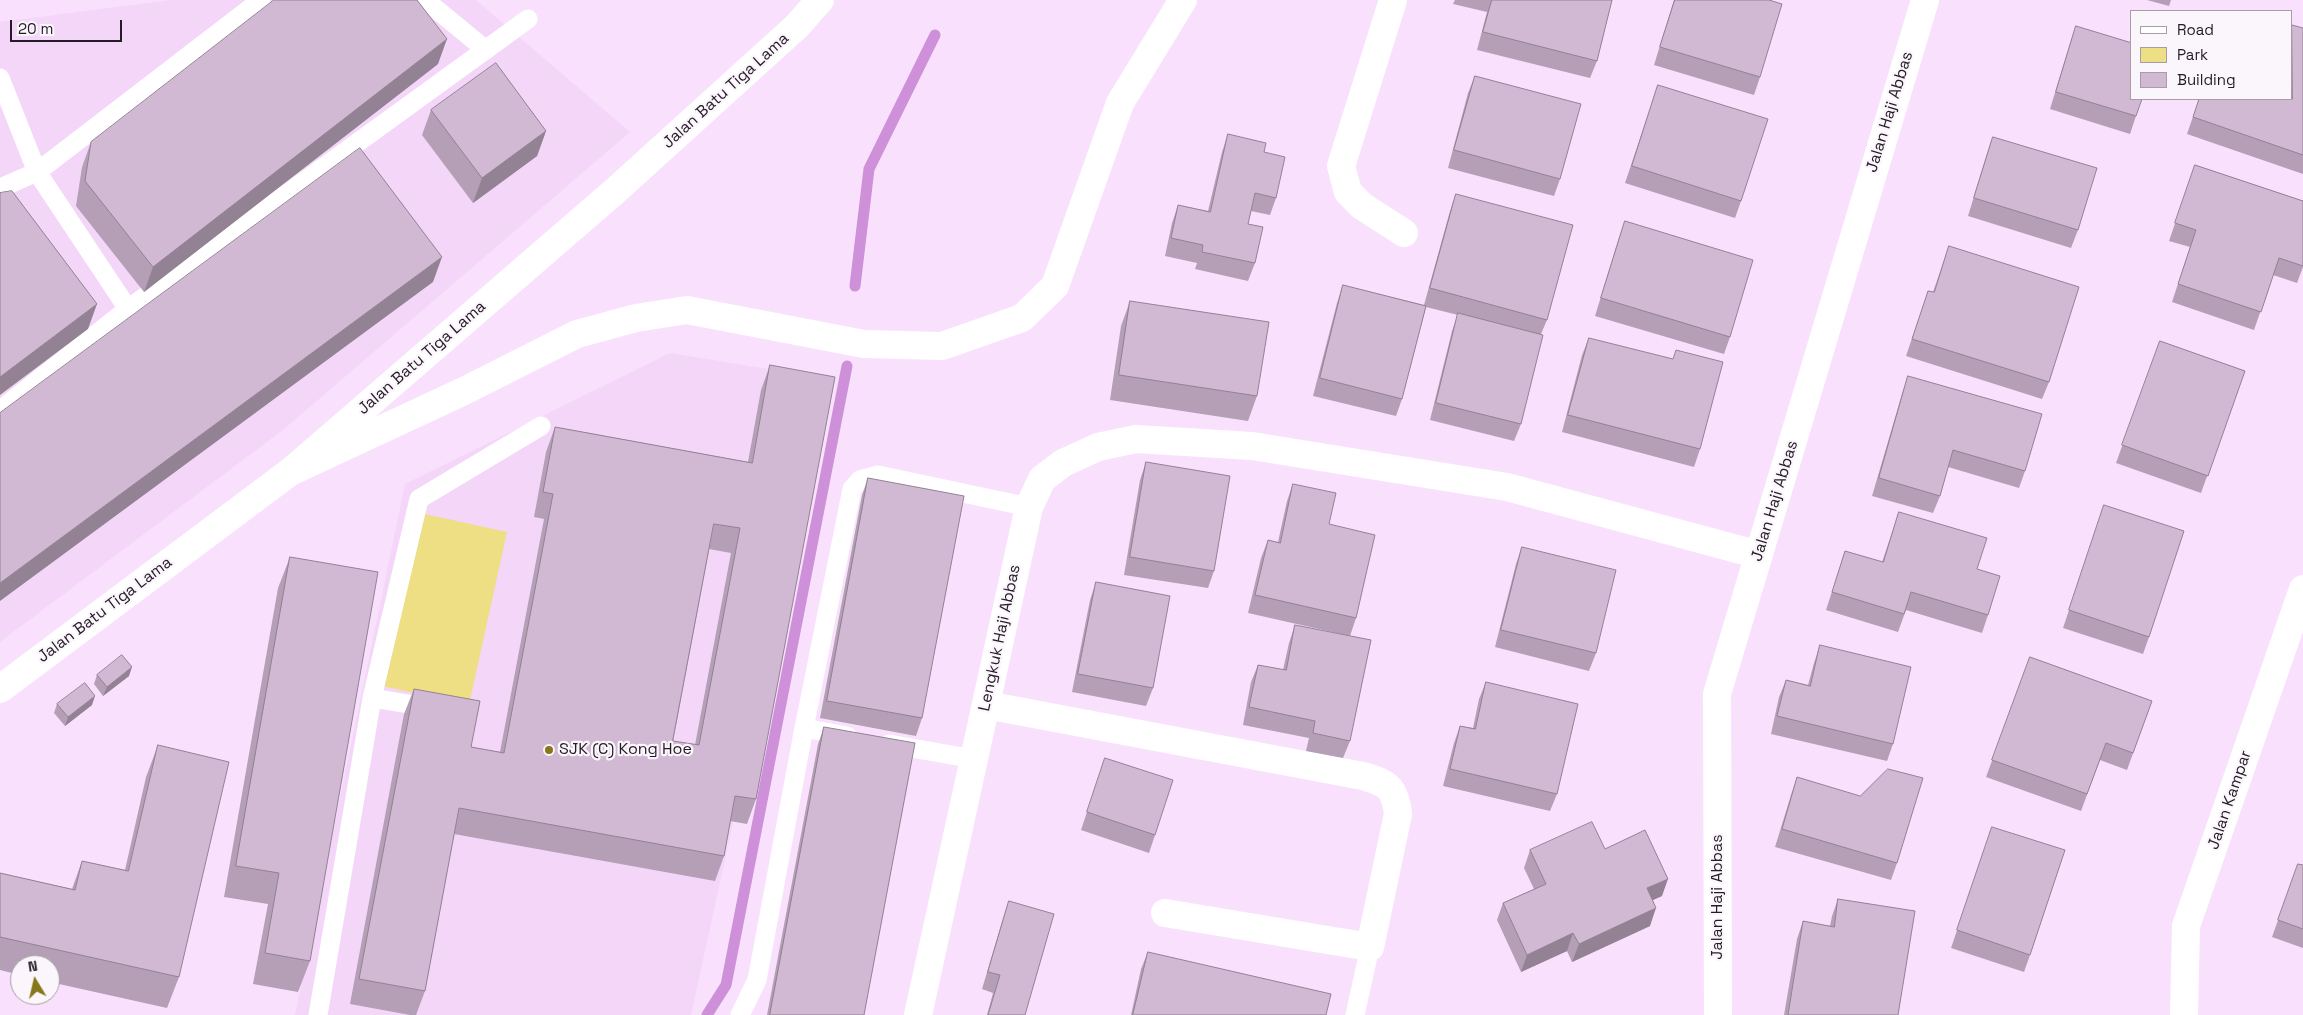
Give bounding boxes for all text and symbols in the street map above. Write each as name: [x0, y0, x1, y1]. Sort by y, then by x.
scale bar: [12, 10, 125, 42]
legend: [2130, 10, 2293, 100]
text: 20 m: [18, 19, 53, 38]
text: Road: [2177, 20, 2214, 39]
street label: Jalan Batu Tiga Lama: [659, 29, 793, 153]
text: Park: [2177, 45, 2208, 64]
street label: Jalan Haji Abbas: [1863, 49, 1917, 175]
text: Building: [2177, 70, 2236, 89]
street label: Jalan Batu Tiga Lama: [354, 297, 490, 419]
street label: Jalan Haji Abbas: [1748, 438, 1802, 564]
street label: Jalan Batu Tiga Lama: [34, 553, 176, 667]
street label: Lengkuk Haji Abbas: [975, 563, 1025, 713]
place label: SJK (C) Kong Hoe: [559, 740, 692, 760]
marker: SJK (C) Kong Hoe: [543, 744, 555, 756]
street label: Jalan Kampar: [2204, 748, 2256, 852]
street label: Jalan Haji Abbas: [1708, 834, 1728, 960]
north arrow: [10, 955, 60, 1005]
text: N: [27, 957, 39, 976]

